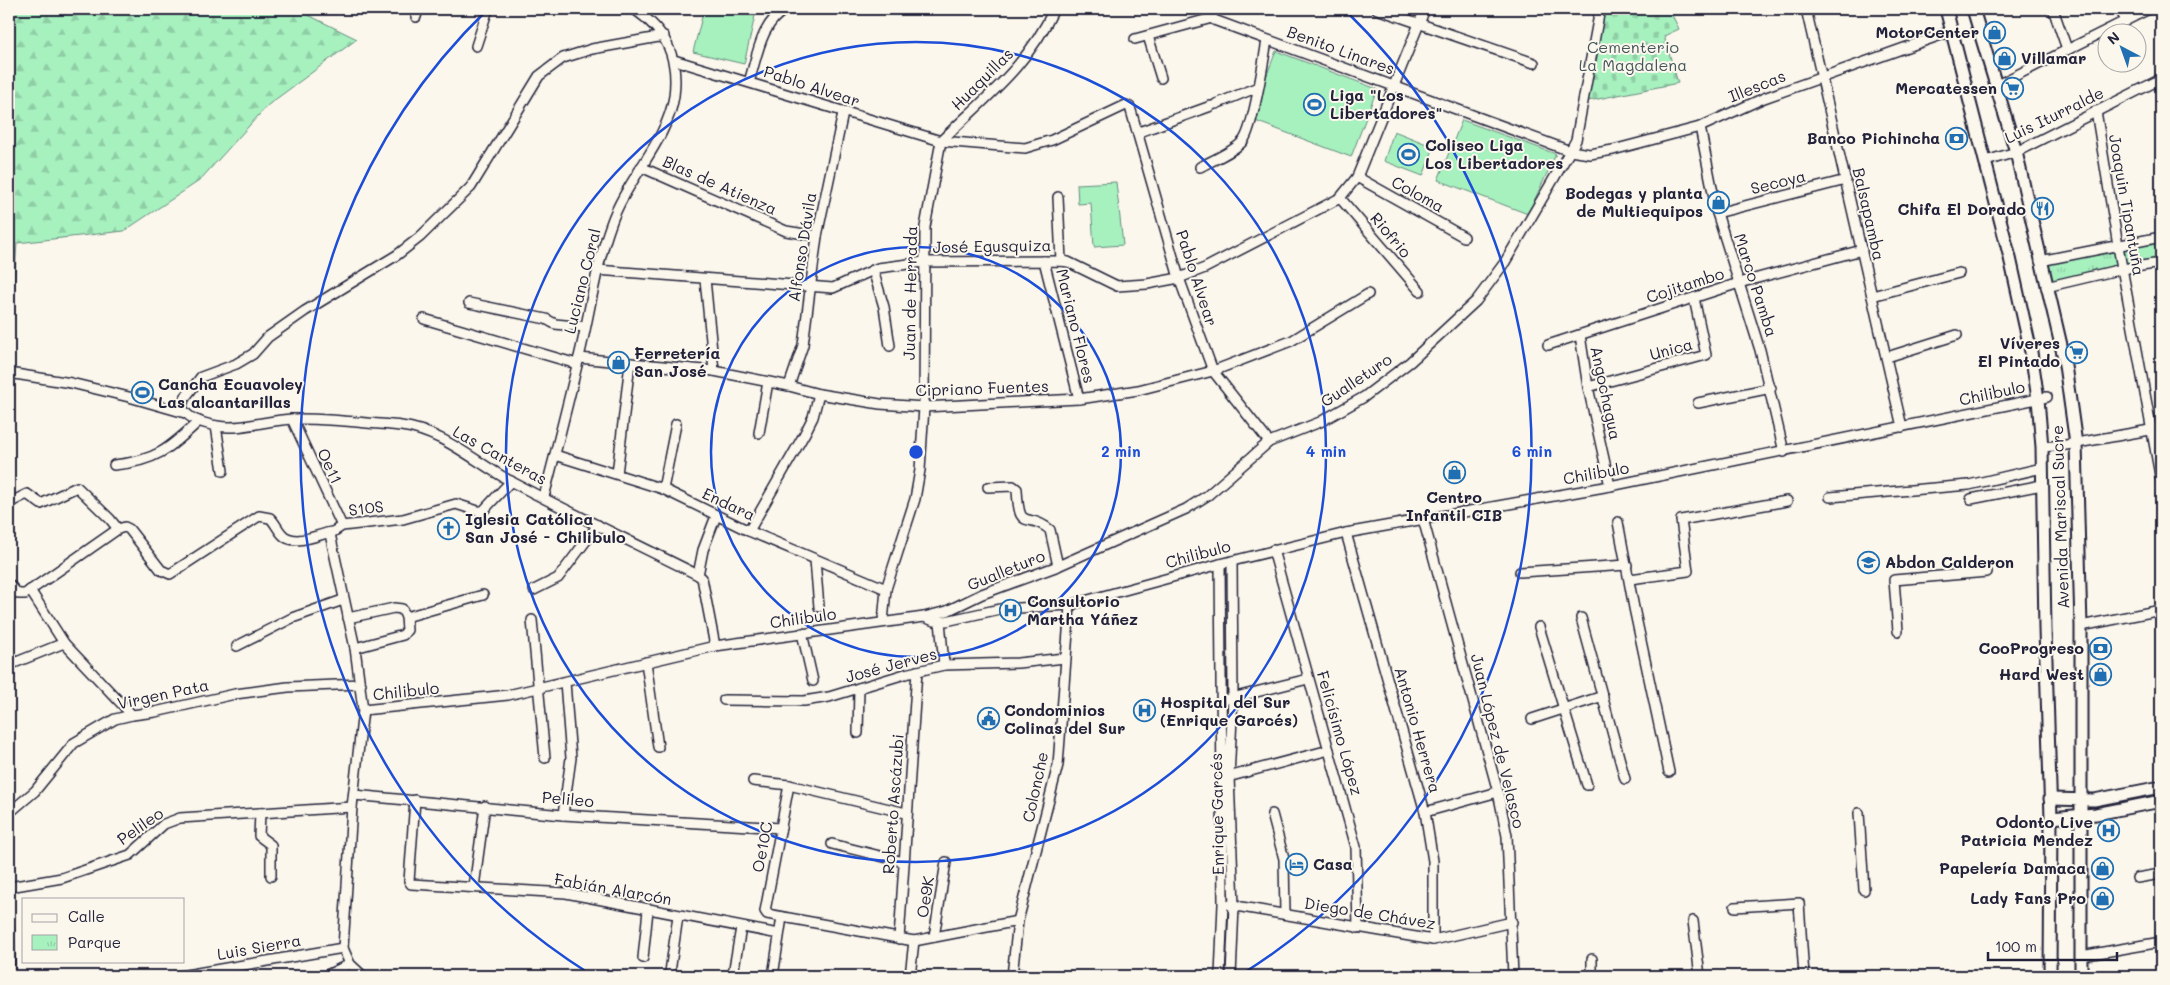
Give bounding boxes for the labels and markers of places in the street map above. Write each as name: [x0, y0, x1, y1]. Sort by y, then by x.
shop icon: MotorCenter: [1983, 20, 2007, 44]
place label: MotorCenter: [1876, 21, 1979, 42]
shop icon: Villamar: [1993, 46, 2017, 70]
place label: Villamar: [2021, 47, 2086, 68]
supermarket icon: Mercatessen: [2001, 76, 2025, 100]
place label: Mercatessen: [1895, 77, 1997, 98]
place label: Liga "Los Libertadores": [1330, 84, 1442, 123]
sports icon: Liga "Los Libertadores": [1302, 92, 1326, 116]
bank icon: Banco Pichincha: [1944, 126, 1968, 150]
place label: Banco Pichincha: [1807, 127, 1940, 148]
place label: Coliseo Liga Los Libertadores: [1425, 134, 1563, 173]
sports icon: Coliseo Liga Los Libertadores: [1397, 142, 1421, 166]
place label: Bodegas y planta de Multiequipos: [1565, 182, 1703, 221]
shop icon: Bodegas y planta de Multiequipos: [1707, 190, 1731, 214]
restaurant icon: Chifa El Dorado: [2030, 197, 2054, 221]
place label: Chifa El Dorado: [1897, 198, 2026, 219]
place label: Víveres El Pintado: [1977, 332, 2060, 371]
supermarket icon: Víveres El Pintado: [2064, 340, 2088, 364]
place label: Ferretería San José: [634, 342, 721, 381]
shop icon: Ferretería San José: [606, 350, 630, 374]
place label: Cancha Ecuavoley Las alcantarillas: [158, 373, 303, 412]
sports icon: Cancha Ecuavoley Las alcantarillas: [130, 381, 154, 405]
centre of rings: [907, 443, 925, 461]
shop icon: Centro Infantil CIB: [1442, 461, 1466, 485]
place label: Centro Infantil CIB: [1406, 486, 1502, 525]
place label: Iglesia Católica San José - Chilibulo: [465, 508, 626, 547]
church icon: Iglesia Católica San José - Chilibulo: [437, 516, 461, 540]
school or university icon: Abdon Calderon: [1857, 550, 1881, 574]
place label: Abdon Calderon: [1885, 551, 2014, 572]
place label: Consultorio Martha Yáñez: [1027, 590, 1138, 629]
hospital icon: Consultorio Martha Yáñez: [999, 598, 1023, 622]
bank icon: CooProgreso: [2088, 636, 2112, 660]
place label: CooProgreso: [1979, 637, 2084, 658]
shop icon: Hard West: [2088, 662, 2112, 686]
place label: Hard West: [1999, 663, 2084, 684]
place label: Hospital del Sur (Enrique Garcés): [1160, 691, 1298, 730]
place label: Condominios Colinas del Sur: [1004, 699, 1125, 738]
hospital icon: Hospital del Sur (Enrique Garcés): [1132, 699, 1156, 723]
public building icon: Condominios Colinas del Sur: [976, 707, 1000, 731]
place label: Odonto Live Patricia Mendez: [1960, 811, 2093, 850]
hospital icon: Odonto Live Patricia Mendez: [2097, 819, 2121, 843]
hotel icon: Casa: [1285, 852, 1309, 876]
place label: Casa: [1313, 853, 1353, 874]
shop icon: Papelería Damaca: [2090, 856, 2114, 880]
place label: Papelería Damaca: [1939, 857, 2086, 878]
shop icon: Lady Fans Pro: [2090, 886, 2114, 910]
place label: Lady Fans Pro: [1970, 887, 2086, 908]

